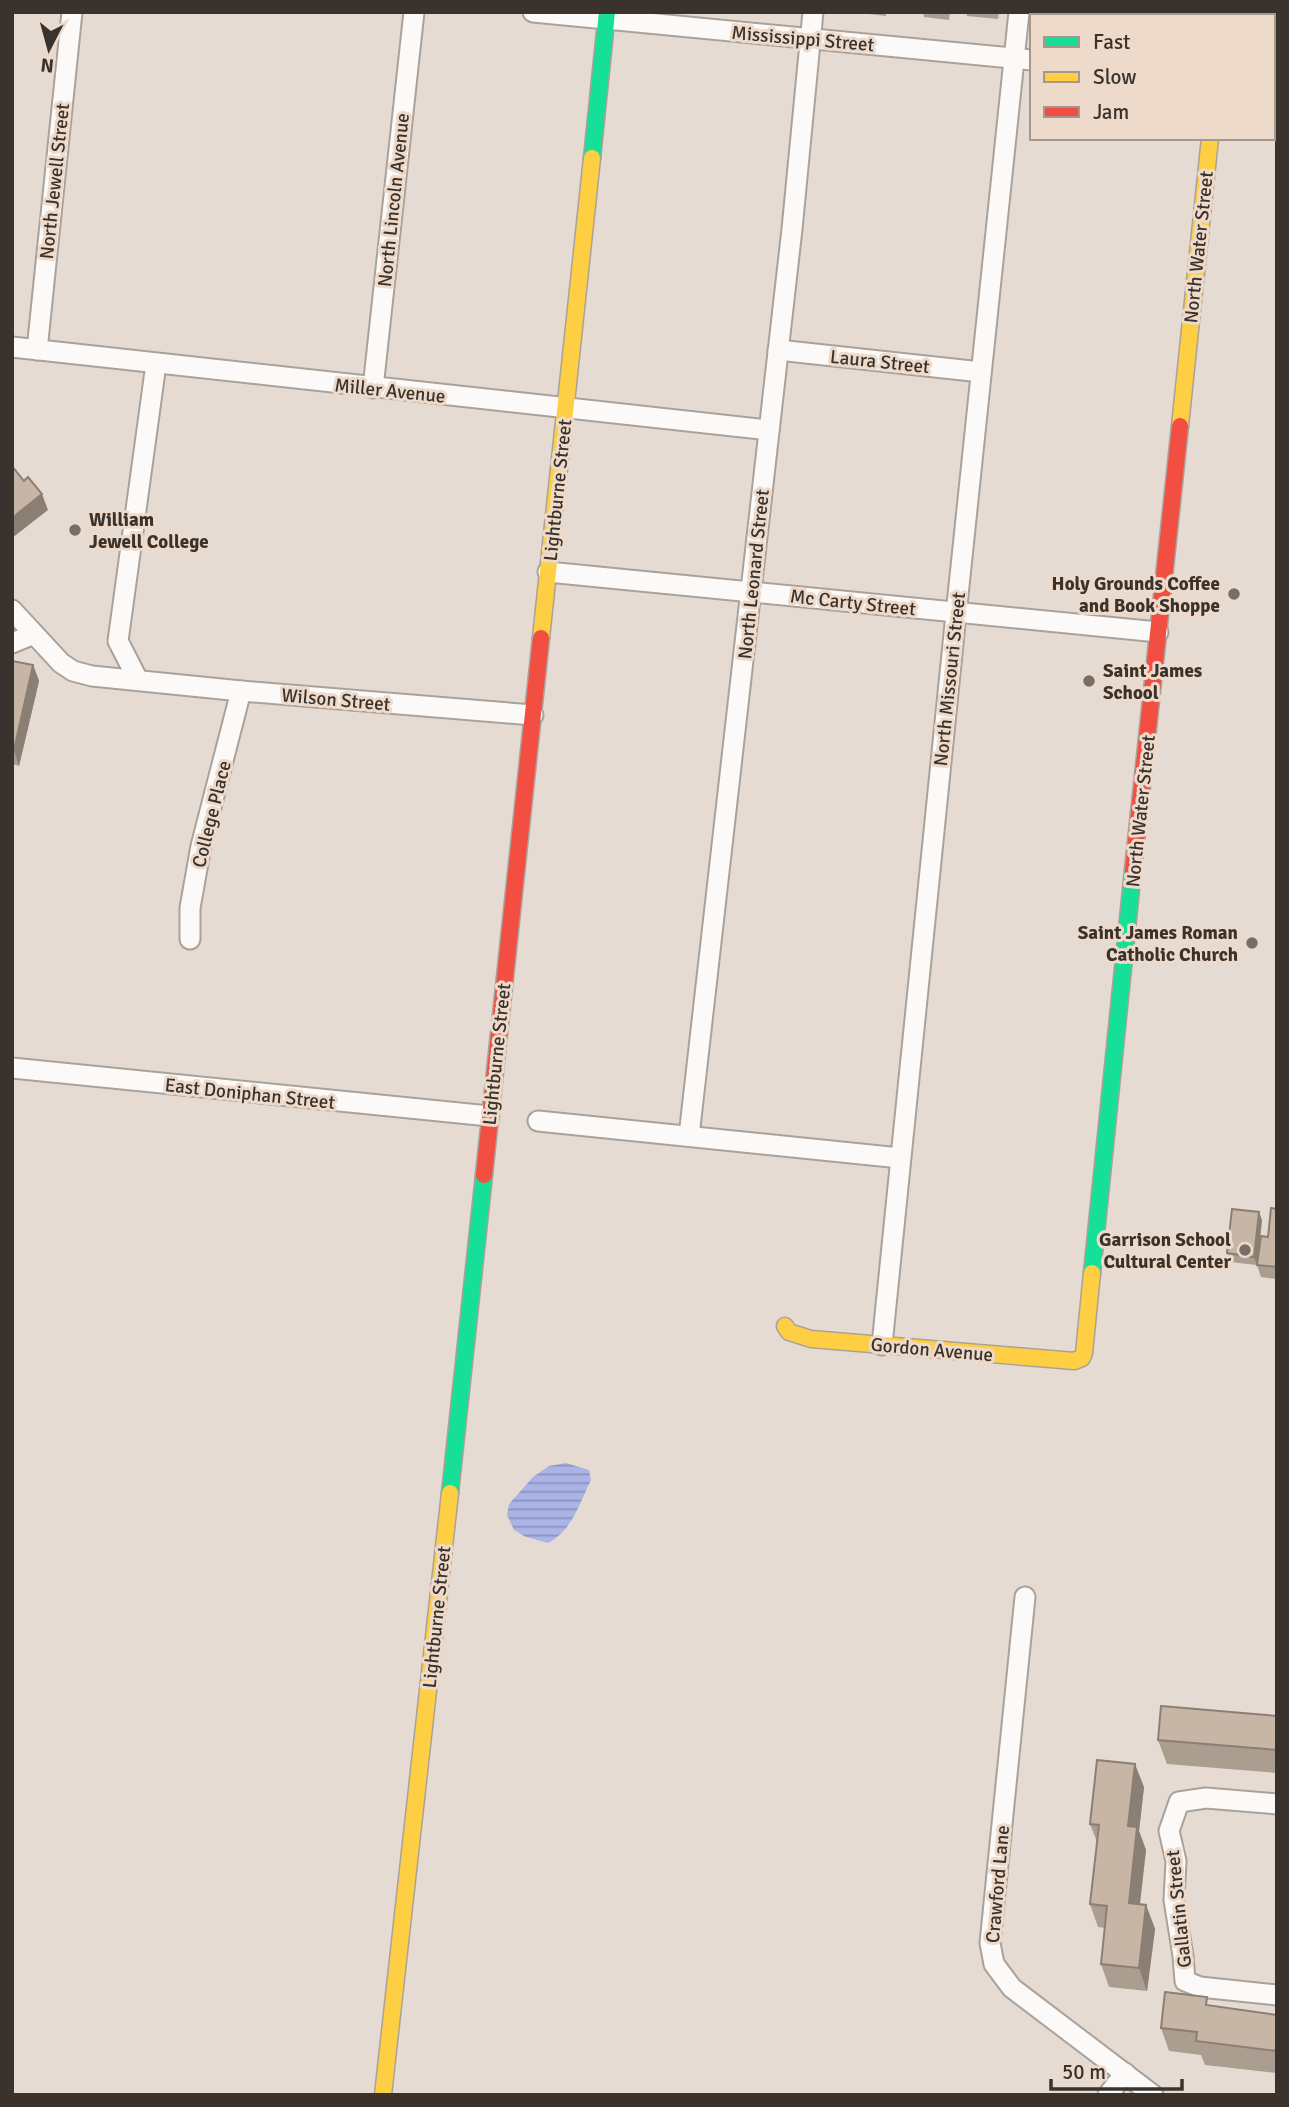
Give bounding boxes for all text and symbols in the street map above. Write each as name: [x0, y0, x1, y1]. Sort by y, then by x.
north arrow: [14, 14, 84, 84]
legend: [1030, 14, 1275, 140]
street label: Mississippi Street: [731, 21, 876, 57]
text: Fast: [1093, 29, 1130, 55]
text: N: [40, 52, 55, 78]
text: Slow: [1093, 64, 1137, 90]
text: Jam: [1093, 99, 1129, 125]
street label: North Jewell Street: [35, 102, 75, 260]
street label: North Lincoln Avenue: [373, 112, 415, 288]
street label: North Water Street: [1179, 169, 1219, 324]
street label: Laura Street: [829, 345, 931, 379]
street label: Miller Avenue: [333, 373, 447, 409]
street label: Lightburne Street: [539, 418, 577, 562]
street label: North Leonard Street: [733, 488, 775, 660]
place label: William Jewell College: [89, 508, 209, 554]
marker: William Jewell College: [67, 522, 83, 538]
place label: Holy Grounds Coffee and Book Shoppe: [1052, 572, 1220, 618]
street label: Mc Carty Street: [789, 584, 917, 622]
marker: Holy Grounds Coffee and Book Shoppe: [1226, 586, 1242, 602]
street label: North Missouri Street: [929, 591, 971, 767]
place label: Saint James School: [1103, 659, 1202, 705]
marker: Saint James School: [1081, 673, 1097, 689]
street label: Wilson Street: [281, 683, 392, 717]
street label: North Water Street: [1121, 733, 1161, 888]
street label: College Place: [187, 758, 237, 870]
place label: Saint James Roman Catholic Church: [1078, 921, 1238, 967]
marker: Saint James Roman Catholic Church: [1244, 935, 1260, 951]
street label: Lightburne Street: [478, 982, 516, 1126]
street label: East Doniphan Street: [164, 1073, 337, 1115]
place label: Garrison School Cultural Center: [1099, 1228, 1231, 1274]
marker: Garrison School Cultural Center: [1237, 1242, 1253, 1258]
street label: Gordon Avenue: [870, 1333, 994, 1367]
street label: Lightburne Street: [418, 1545, 456, 1689]
street label: Crawford Lane: [981, 1824, 1015, 1944]
street label: Gallatin Street: [1161, 1848, 1197, 1969]
scale bar: [1051, 2048, 1182, 2092]
text: 50 m: [1062, 2059, 1106, 2085]

